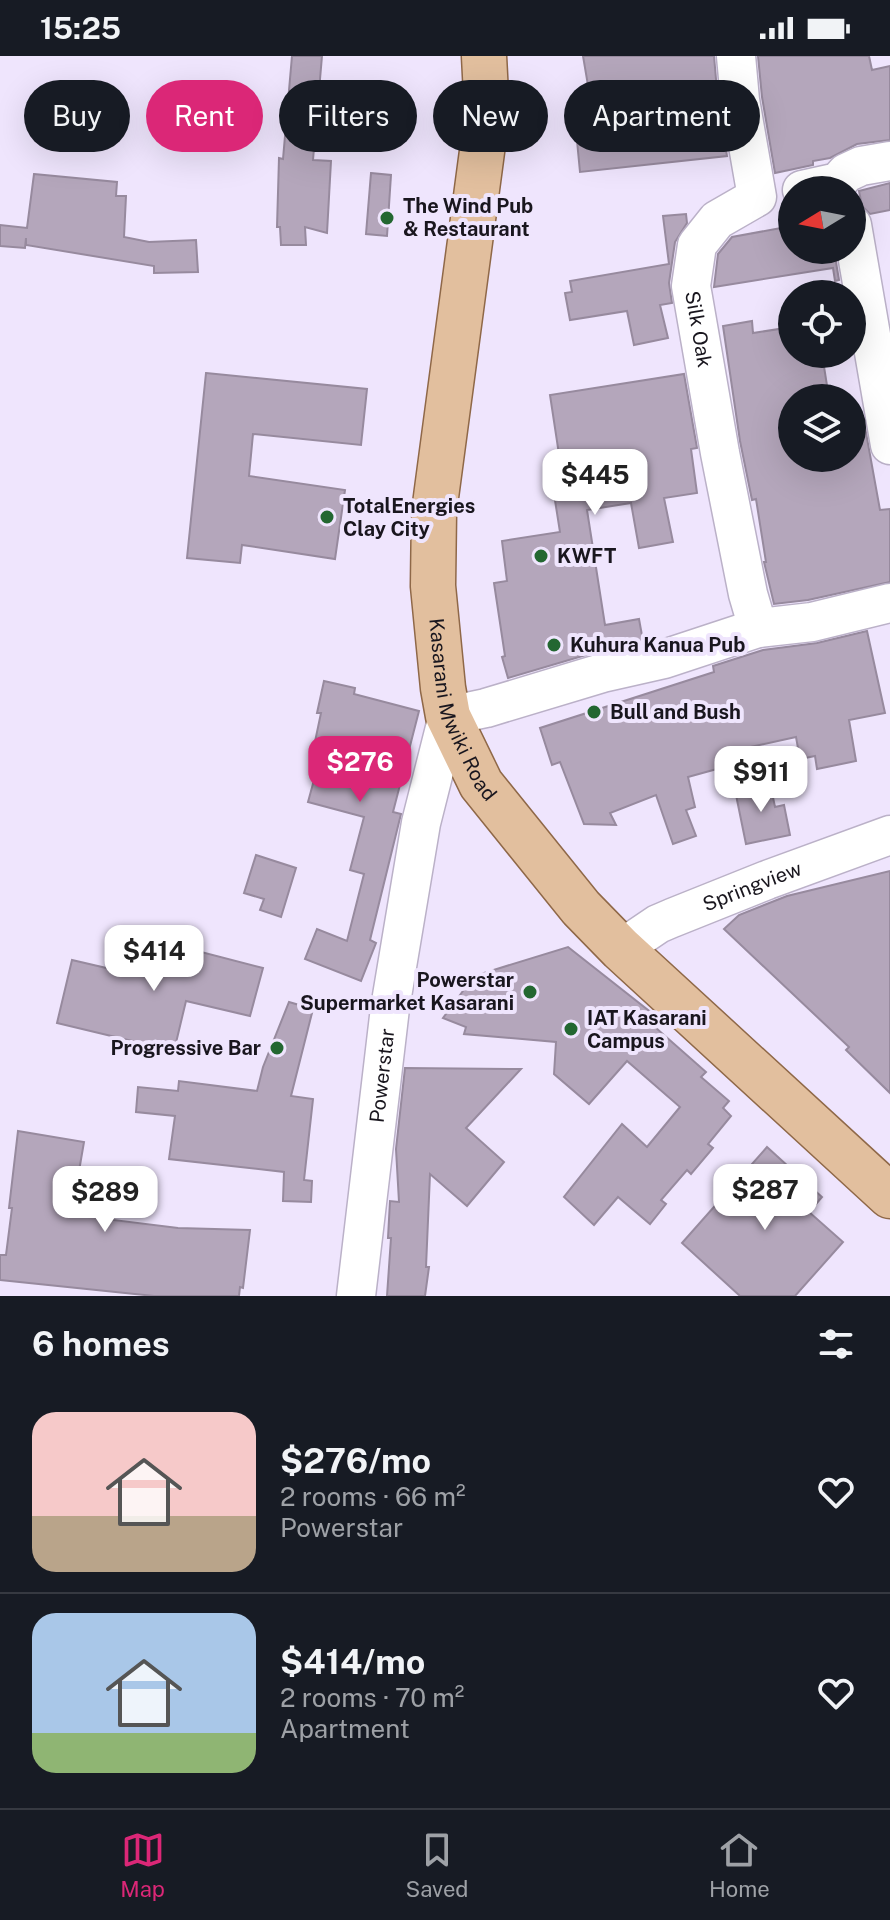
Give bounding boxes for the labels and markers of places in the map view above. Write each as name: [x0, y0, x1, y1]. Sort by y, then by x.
place label: The Wind Pub & Restaurant: [403, 194, 533, 241]
marker: The Wind Pub & Restaurant: [378, 209, 396, 227]
pin: $445: [548, 449, 642, 517]
place label: TotalEnergies Clay City: [343, 494, 475, 541]
marker: TotalEnergies Clay City: [318, 508, 336, 526]
place label: KWFT: [557, 544, 616, 568]
marker: KWFT: [532, 547, 550, 565]
place label: Kuhura Kanua Pub: [570, 633, 745, 657]
marker: Kuhura Kanua Pub: [545, 636, 563, 654]
place label: Bull and Bush: [610, 700, 741, 724]
marker: Bull and Bush: [585, 703, 603, 721]
pin: $276: [313, 736, 407, 804]
pin: $911: [714, 746, 808, 814]
pin: $414: [107, 925, 201, 993]
place label: Powerstar Supermarket Kasarani: [300, 968, 514, 1015]
marker: Powerstar Supermarket Kasarani: [521, 983, 539, 1001]
place label: IAT Kasarani Campus: [587, 1006, 707, 1053]
marker: IAT Kasarani Campus: [562, 1020, 580, 1038]
place label: Progressive Bar: [110, 1036, 261, 1060]
marker: Progressive Bar: [268, 1039, 286, 1057]
pin: $287: [718, 1164, 812, 1232]
pin: $289: [58, 1166, 152, 1234]

